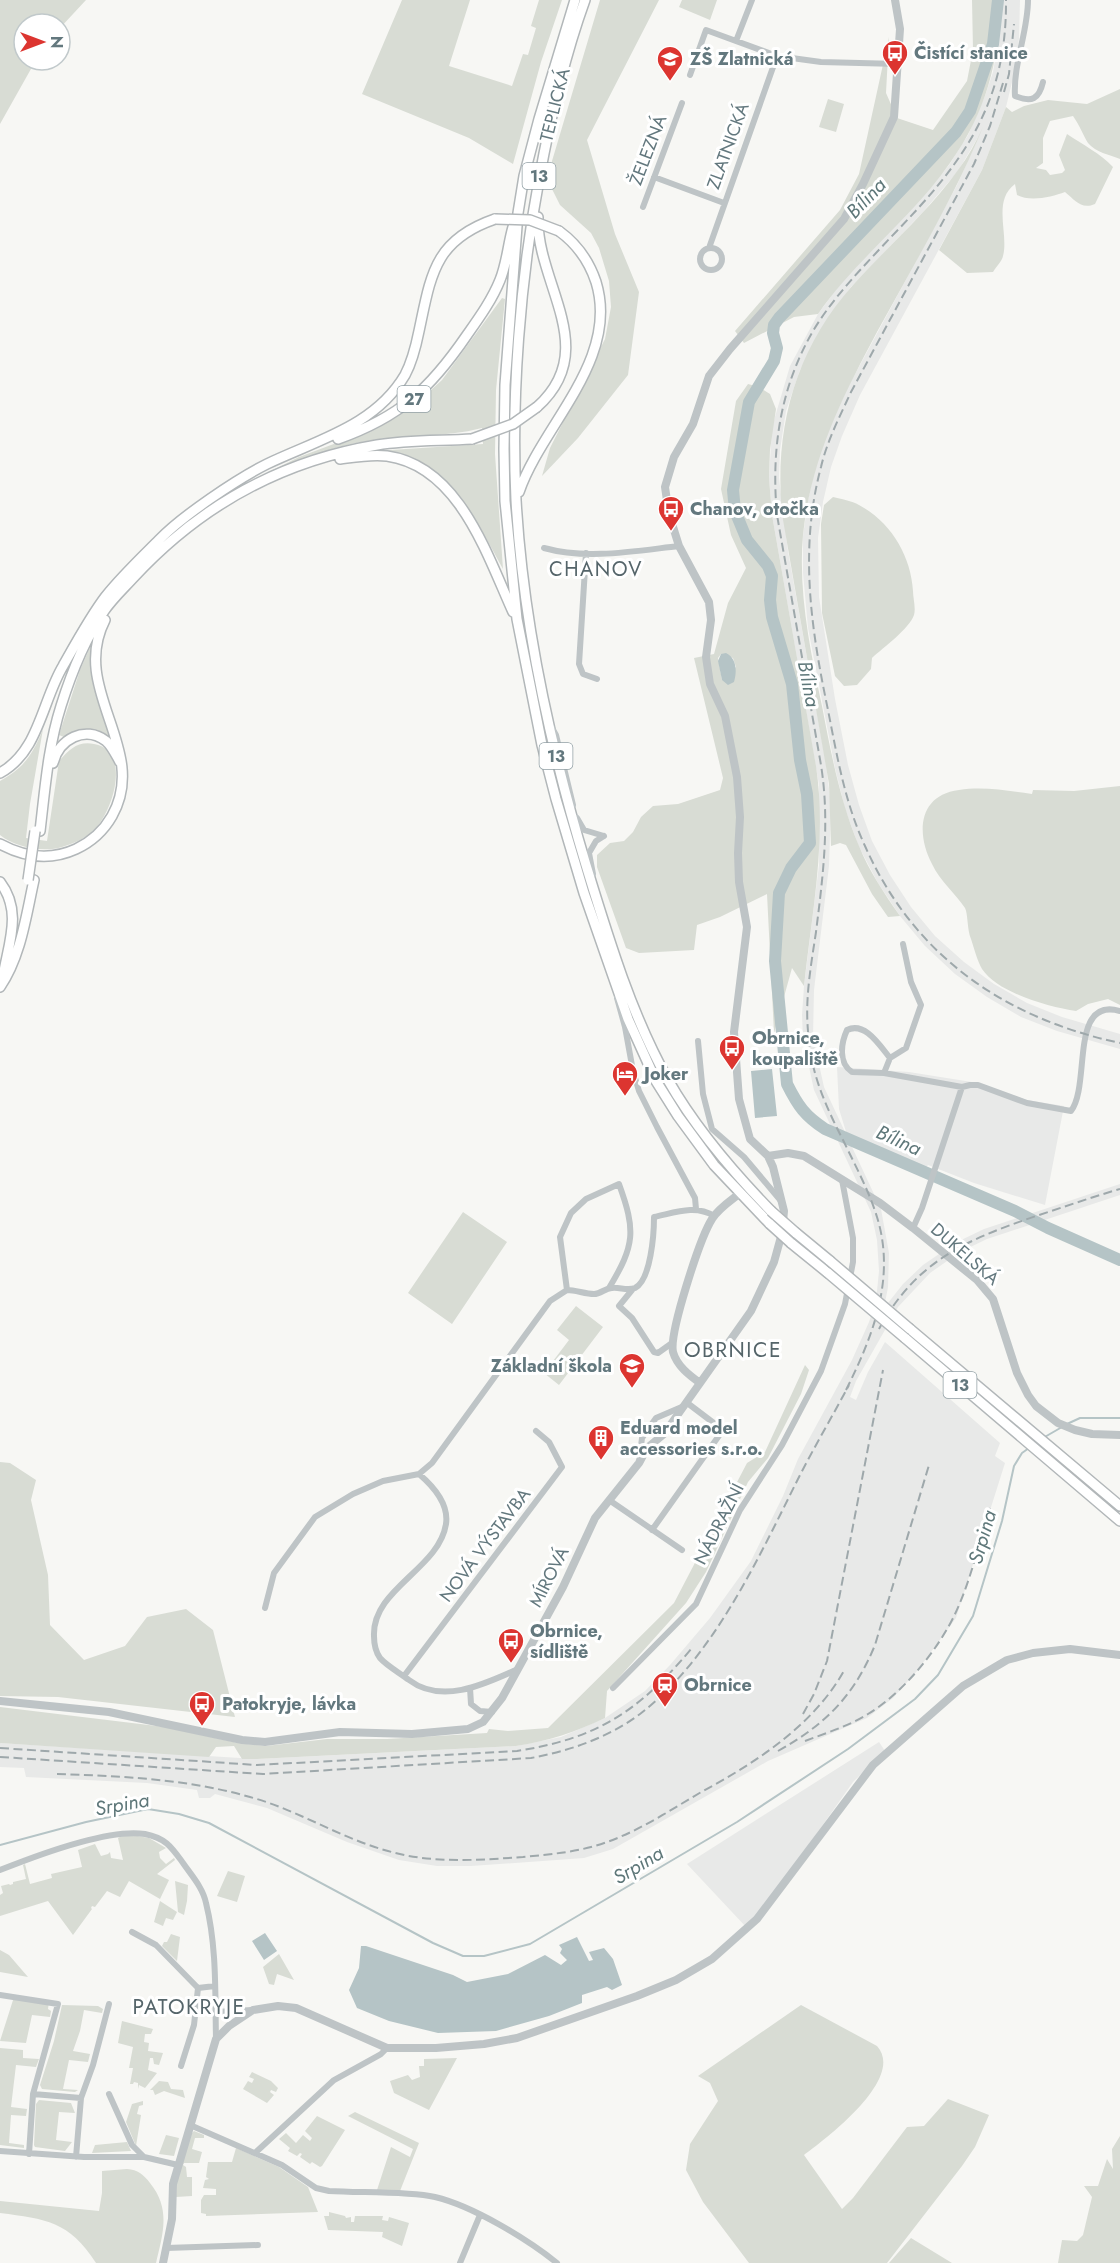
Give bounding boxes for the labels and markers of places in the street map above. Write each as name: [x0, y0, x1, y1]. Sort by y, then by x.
bus stop icon: Čistící stanice: [880, 38, 910, 76]
place label: Čistící stanice: [914, 40, 1028, 66]
school or university icon: ZŠ Zlatnická: [655, 44, 685, 82]
place label: ZŠ Zlatnická: [690, 46, 794, 72]
bus stop icon: Chanov, otočka: [656, 494, 686, 532]
place label: Chanov, otočka: [690, 496, 819, 522]
place label: Obrnice, koupaliště: [752, 1025, 838, 1072]
bus stop icon: Obrnice, koupaliště: [717, 1033, 747, 1071]
hotel icon: Joker: [610, 1059, 640, 1097]
place label: Joker: [641, 1061, 689, 1087]
school or university icon: Základní škola: [617, 1351, 647, 1389]
place label: Základní škola: [491, 1353, 612, 1379]
place label: Eduard model accessories s.r.o.: [620, 1415, 763, 1462]
building icon: Eduard model accessories s.r.o.: [586, 1423, 616, 1461]
place label: Obrnice, sídliště: [530, 1618, 603, 1665]
bus stop icon: Obrnice, sídliště: [496, 1626, 526, 1664]
station icon: Obrnice: [650, 1670, 680, 1708]
place label: Obrnice: [684, 1672, 752, 1698]
bus stop icon: Patokryje, lávka: [187, 1689, 217, 1727]
place label: Patokryje, lávka: [222, 1691, 356, 1717]

